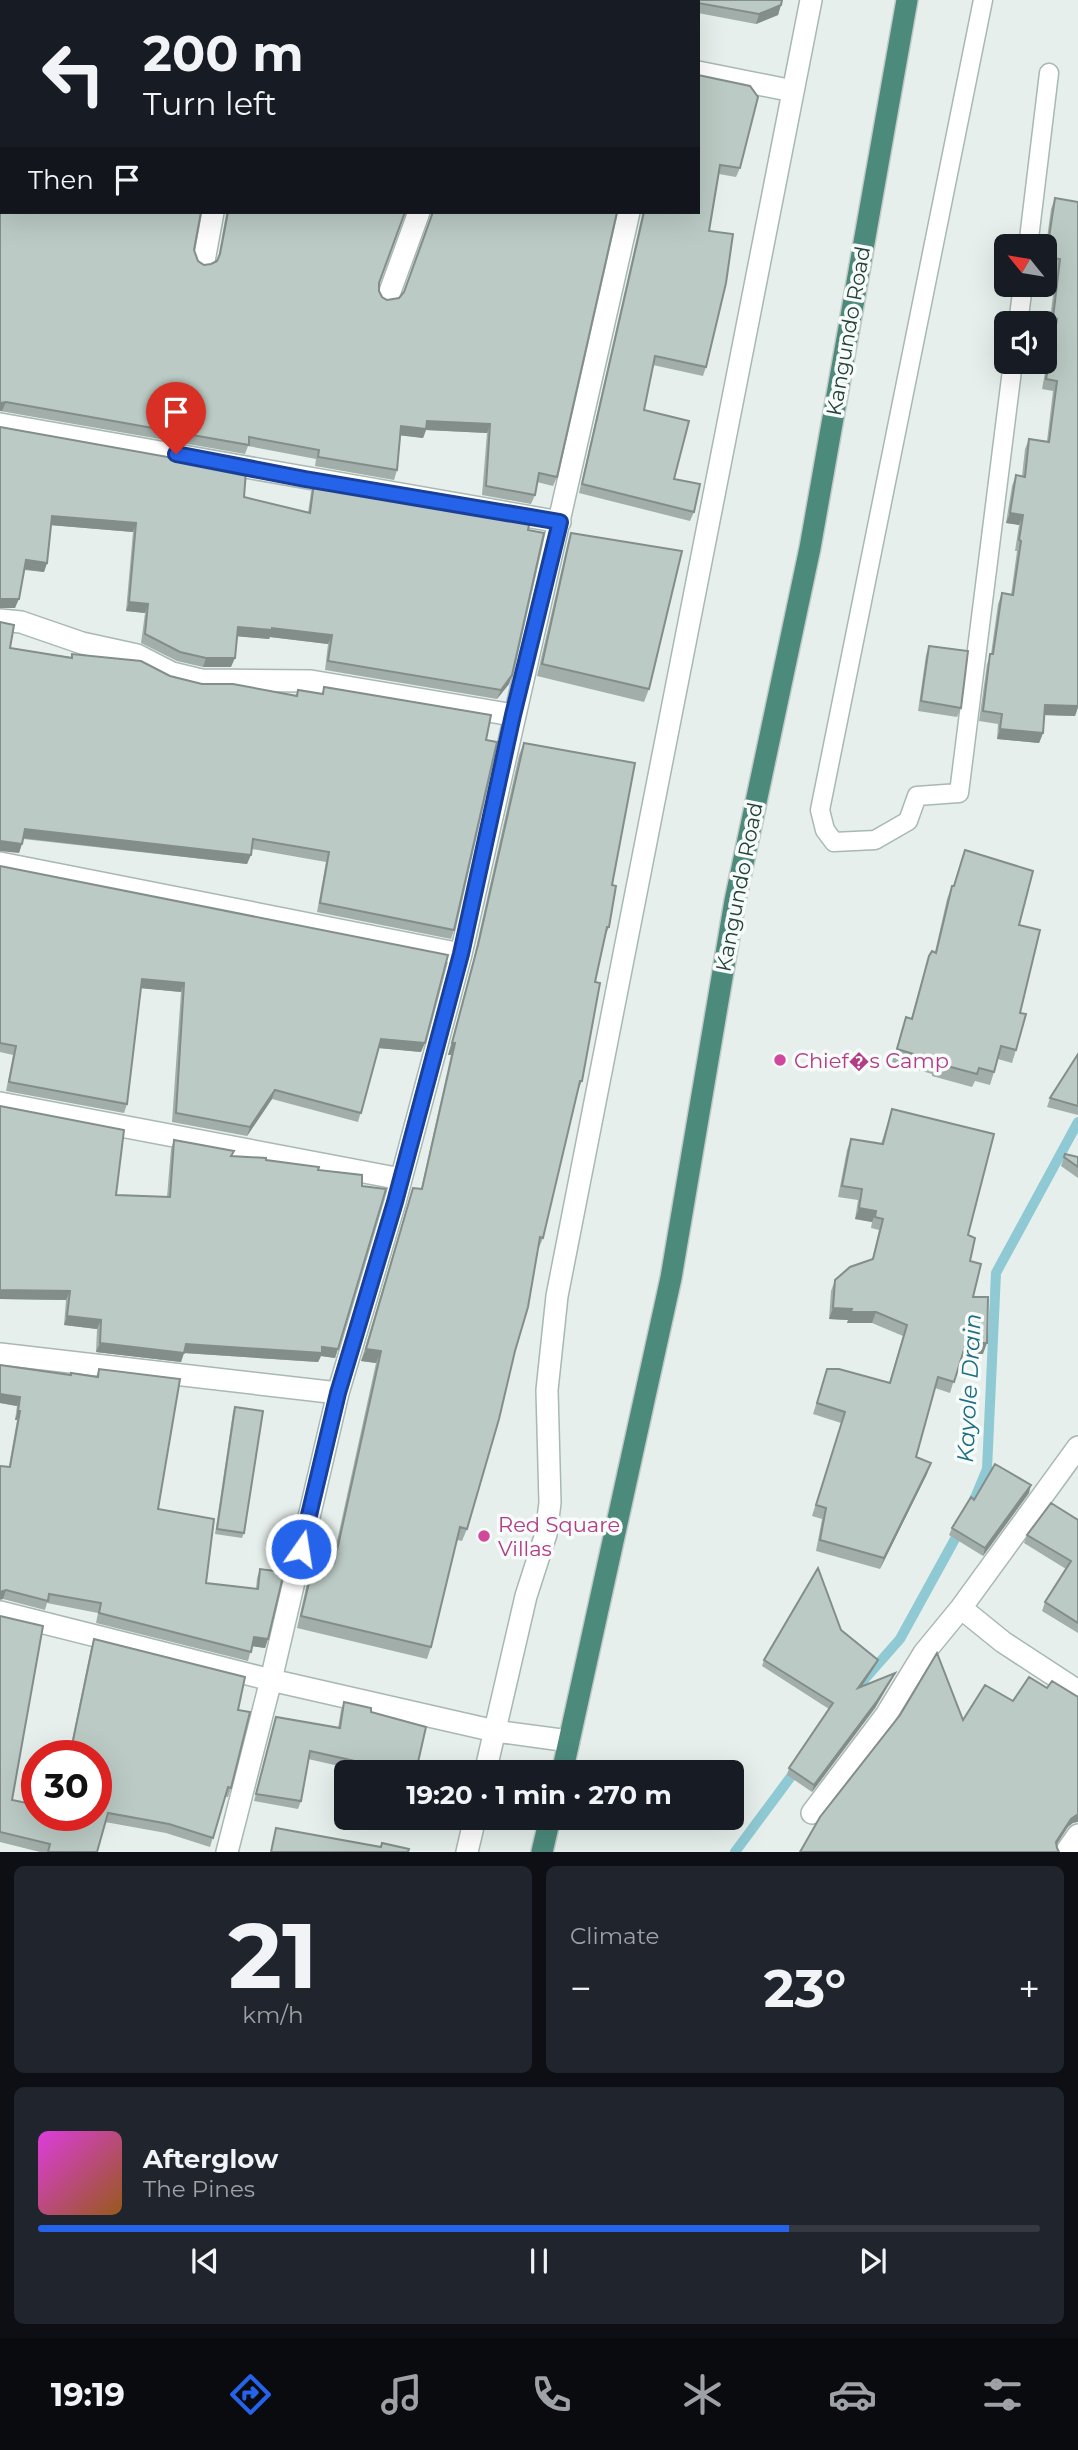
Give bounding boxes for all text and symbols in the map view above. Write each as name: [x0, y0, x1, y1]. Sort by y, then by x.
text: 200 m: [143, 24, 304, 83]
icon: left: [28, 28, 119, 119]
text: Turn left: [143, 84, 277, 123]
icon: arrive: [108, 161, 146, 199]
text: Then: [28, 164, 94, 196]
north arrow: [994, 234, 1057, 298]
map controls: [994, 234, 1057, 374]
street label: Kangundo Road: [821, 244, 875, 418]
button: sound: [994, 311, 1057, 374]
pin: [146, 382, 206, 454]
icon: arrive: [157, 393, 195, 431]
street label: Kangundo Road: [710, 800, 768, 974]
place label: Chief�s Camp: [794, 1048, 949, 1073]
marker: Chief�s Camp: [772, 1052, 788, 1068]
water label: Kayole Drain: [951, 1313, 987, 1463]
position arrow: [264, 1512, 338, 1586]
place label: Red Square Villas: [498, 1512, 620, 1561]
marker: Red Square Villas: [476, 1528, 492, 1544]
speed limit sign: 30: [21, 1740, 112, 1831]
text: 19:20 · 1 min · 270 m: [406, 1779, 672, 1811]
text: 21: [228, 1900, 318, 2011]
text: Climate: [570, 1922, 659, 1950]
text: 23°: [764, 1957, 846, 2020]
text: −: [570, 1965, 592, 2012]
text: +: [1018, 1965, 1040, 2012]
text: km/h: [242, 2001, 304, 2029]
text: Afterglow: [143, 2143, 278, 2175]
text: The Pines: [143, 2175, 255, 2203]
icon: previous: [186, 2242, 224, 2280]
icon: pause: [520, 2242, 558, 2280]
icon: next: [854, 2242, 892, 2280]
icon: directions: [226, 2370, 275, 2419]
icon: music: [377, 2370, 426, 2419]
icon: phone: [527, 2370, 576, 2419]
icon: climate: [678, 2370, 727, 2419]
icon: car: [828, 2370, 877, 2419]
icon: filters: [978, 2370, 1027, 2419]
text: 19:19: [51, 2375, 125, 2414]

